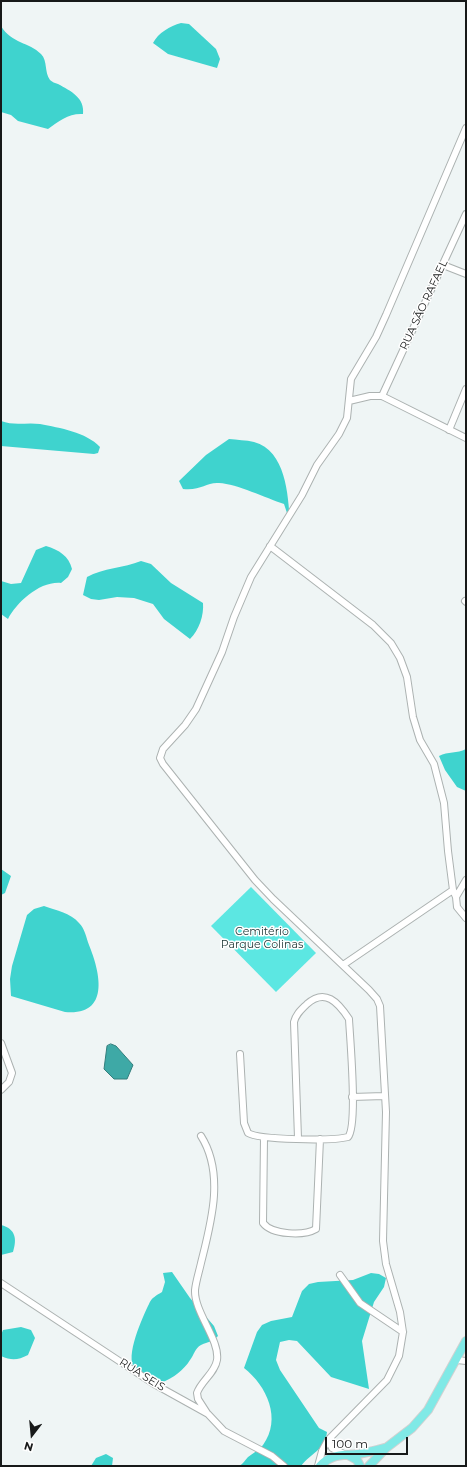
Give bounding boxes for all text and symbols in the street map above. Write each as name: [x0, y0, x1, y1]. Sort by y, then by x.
street label: RUA SÃO RAFAEL: [397, 258, 451, 352]
park label: Cemitério Parque Colinas: [221, 925, 303, 951]
street label: RUA SEIS: [117, 1356, 167, 1394]
north arrow: [12, 1415, 52, 1455]
scale bar: [327, 1429, 410, 1455]
text: 100 m: [332, 1436, 368, 1451]
text: N: [22, 1439, 35, 1454]

